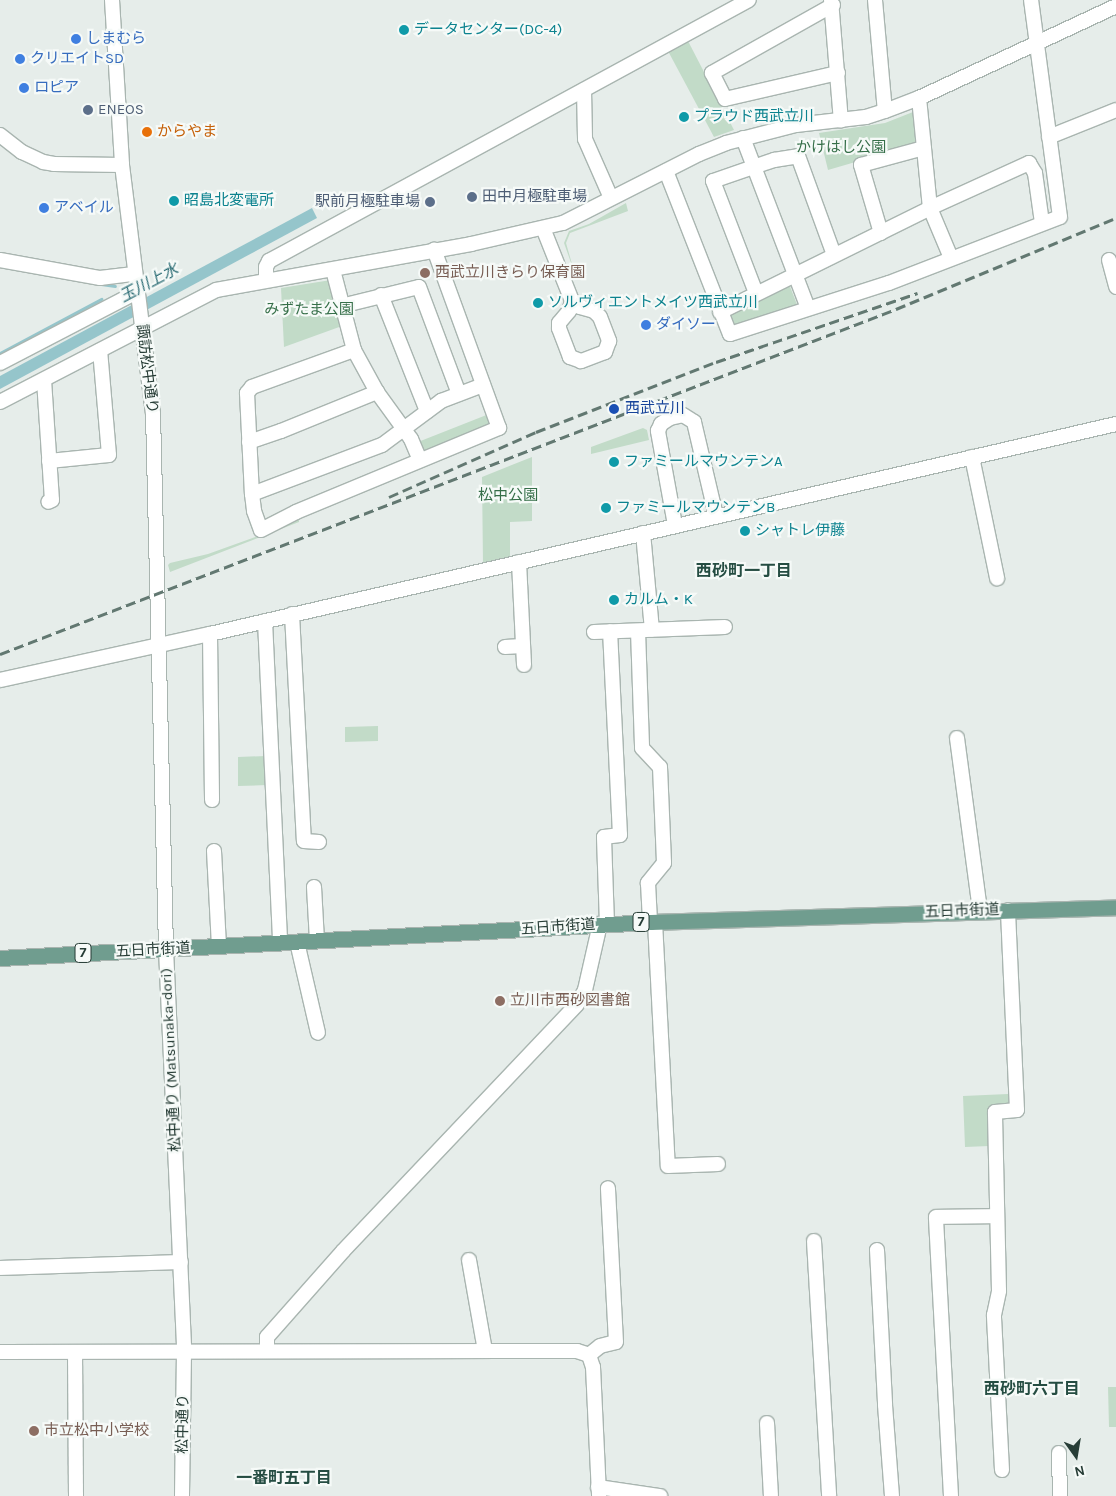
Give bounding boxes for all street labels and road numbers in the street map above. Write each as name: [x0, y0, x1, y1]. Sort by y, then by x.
street label: 諏訪松中通り: [133, 323, 161, 415]
street label: 五日市街道: [924, 901, 1000, 921]
road number: 7: [632, 910, 650, 934]
street label: 五日市街道: [520, 915, 596, 939]
street label: 五日市街道: [115, 939, 191, 961]
road number: 7: [74, 941, 92, 964]
street label: 松中通り (Matsunaka-dori): [157, 968, 185, 1152]
street label: 松中通り: [173, 1394, 193, 1454]

